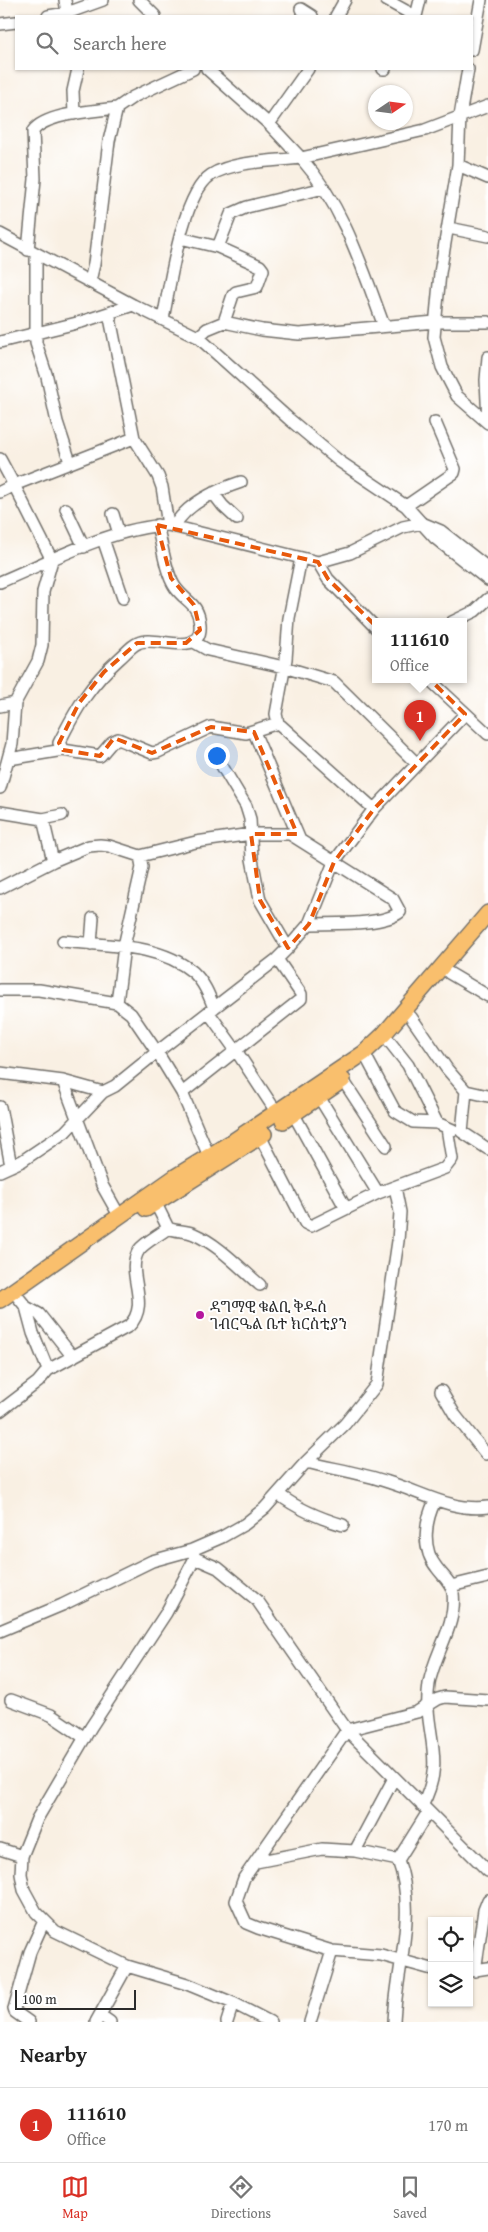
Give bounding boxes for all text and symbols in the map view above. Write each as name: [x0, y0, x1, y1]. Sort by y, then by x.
search box: [15, 15, 473, 70]
icon: search: [33, 29, 61, 57]
text: Search here: [73, 29, 167, 57]
north arrow: [368, 85, 413, 130]
popup: [372, 618, 467, 683]
text: 111610: [390, 625, 449, 653]
text: Office: [390, 653, 429, 677]
pin: 1: [404, 700, 436, 741]
your location: [204, 743, 230, 769]
place label: ዳግማዊ ቁልቢ ቅዱስ ገብርዔል ቤተ ክርስቲያን: [210, 1296, 347, 1334]
marker: ዳግማዊ ቁልቢ ቅዱስ ገብርዔል ቤተ ክርስቲያን: [194, 1309, 206, 1321]
map controls: [428, 1917, 473, 2007]
button: locate: [428, 1917, 473, 1962]
button: layers: [428, 1962, 473, 2007]
scale bar: [15, 1987, 136, 2010]
text: 100 m: [22, 1989, 57, 2009]
text: Nearby: [20, 2039, 87, 2070]
text: 111610: [67, 2099, 126, 2127]
text: 1: [32, 2113, 40, 2137]
text: 170 m: [428, 2113, 468, 2137]
text: Office: [67, 2127, 106, 2151]
tab: Map: [61, 2173, 89, 2223]
tab: Directions: [211, 2173, 271, 2223]
tab: Saved: [393, 2173, 427, 2223]

